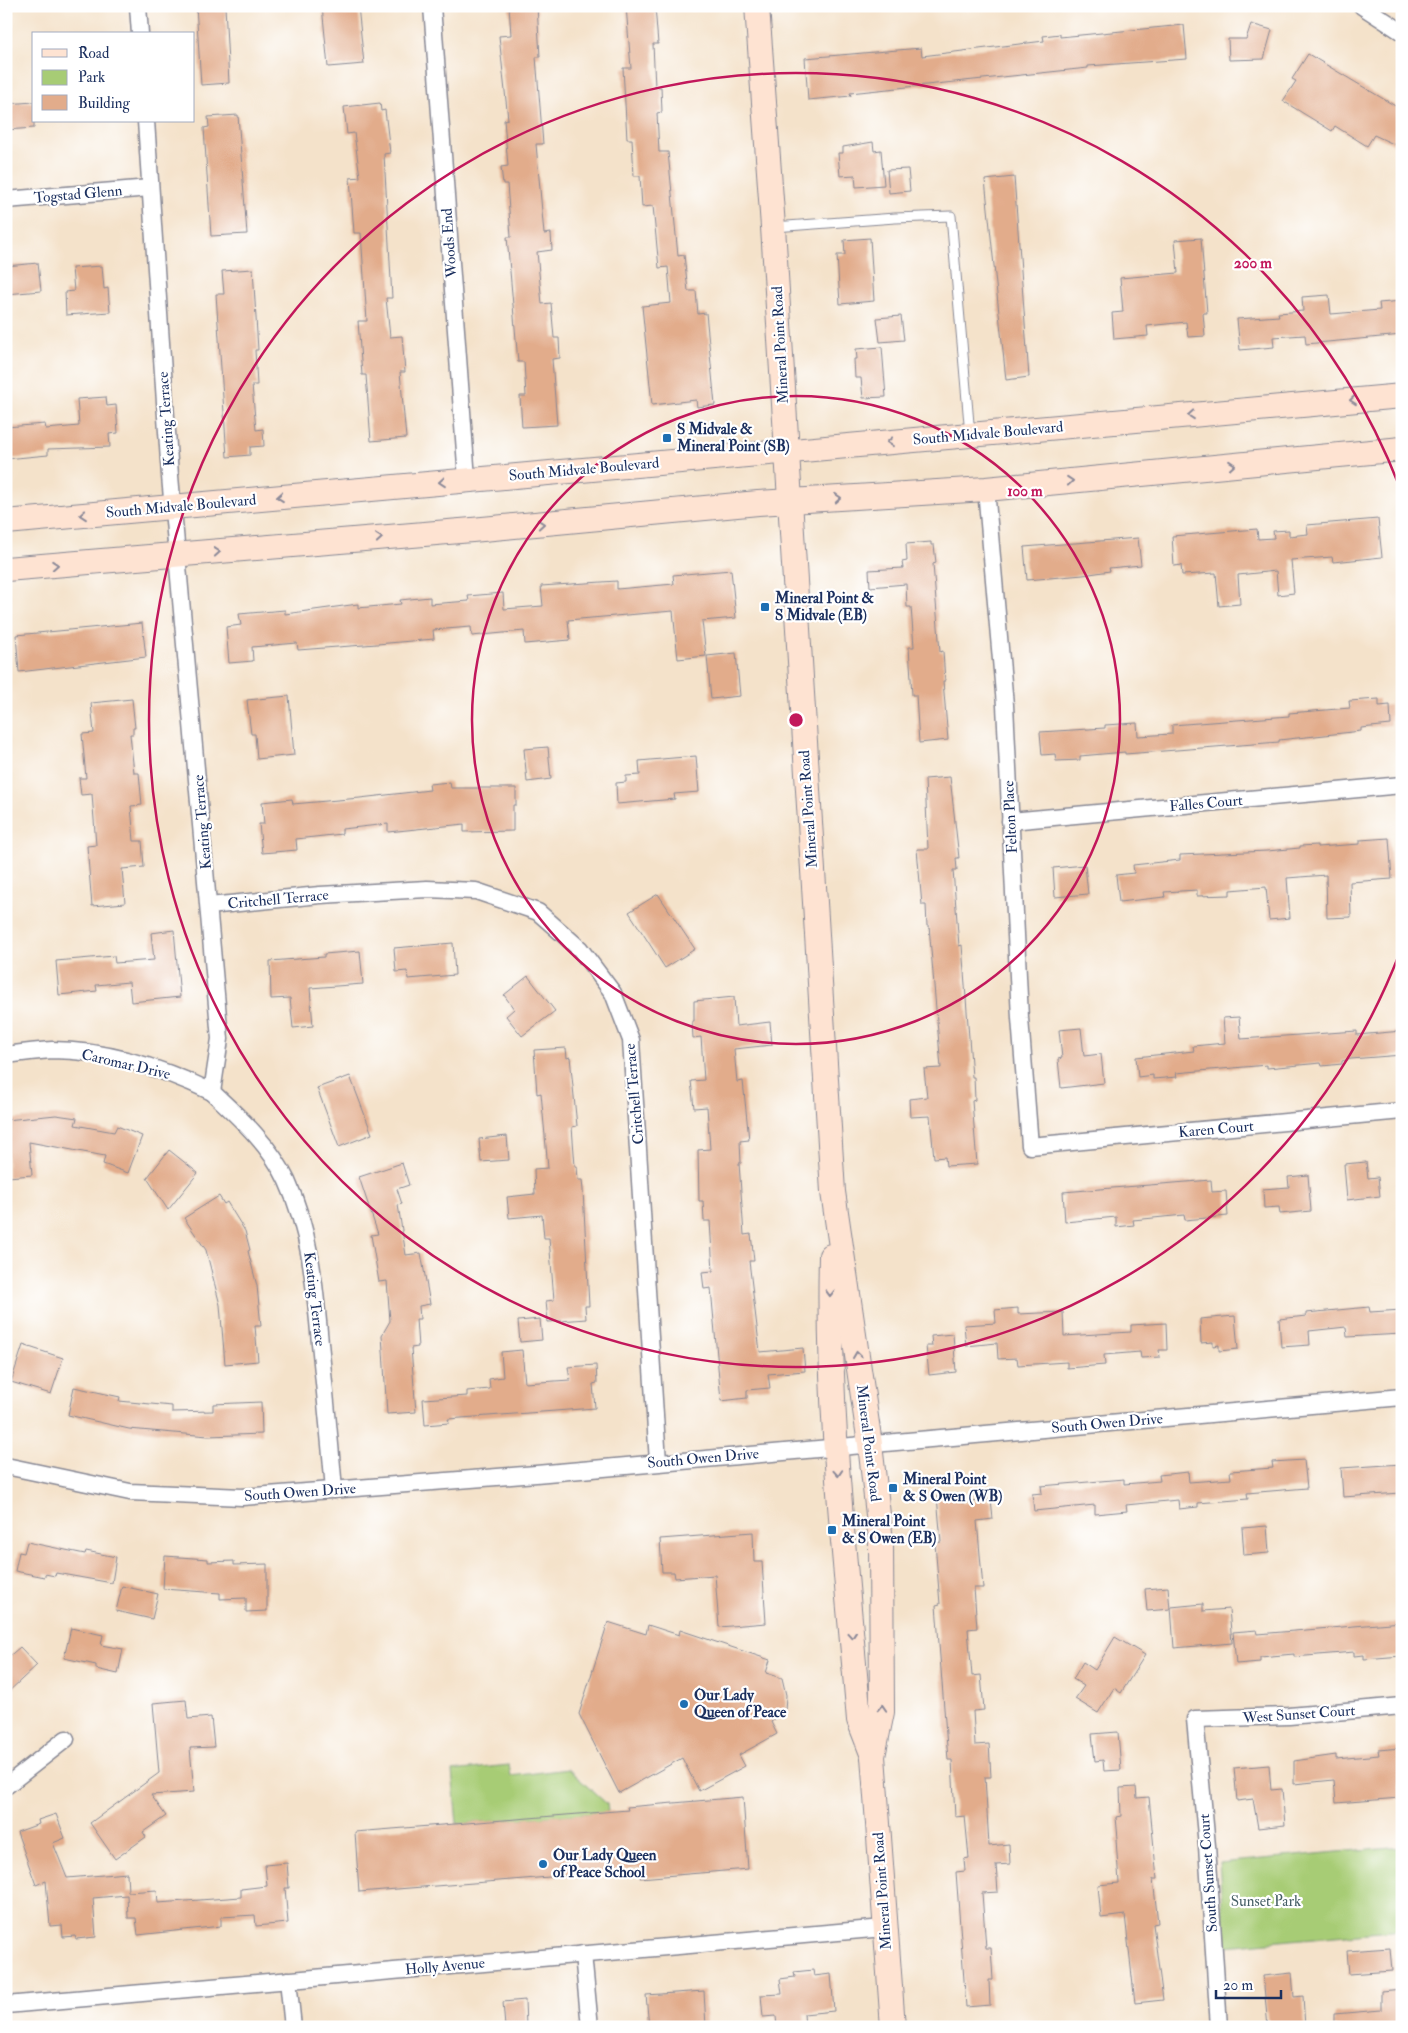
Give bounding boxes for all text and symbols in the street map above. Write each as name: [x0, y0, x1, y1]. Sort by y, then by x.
legend: [32, 32, 195, 122]
text: Road: [78, 44, 110, 63]
text: Park: [78, 68, 105, 87]
text: Building: [78, 94, 130, 113]
street label: Togstad Glenn: [33, 181, 123, 208]
street label: Woods End: [438, 207, 461, 280]
text: 200 m: [1234, 254, 1272, 273]
street label: Mineral Point Road: [768, 285, 793, 404]
street label: Keating Terrace: [154, 371, 179, 467]
one-way arrow: [1349, 394, 1357, 405]
one-way arrow: [1187, 409, 1195, 420]
street label: South Midvale Boulevard: [912, 417, 1065, 450]
place label: S Midvale & Mineral Point (SB): [676, 420, 790, 456]
marker: S Midvale & Mineral Point (SB): [661, 432, 673, 444]
one-way arrow: [886, 436, 894, 447]
street label: South Midvale Boulevard: [508, 453, 661, 486]
one-way arrow: [1228, 460, 1236, 471]
one-way arrow: [1067, 475, 1075, 486]
one-way arrow: [437, 476, 445, 487]
text: 100 m: [1007, 482, 1043, 501]
street label: South Midvale Boulevard: [105, 490, 258, 523]
one-way arrow: [276, 491, 284, 502]
one-way arrow: [835, 493, 843, 504]
one-way arrow: [79, 509, 87, 520]
one-way arrow: [537, 519, 545, 530]
one-way arrow: [375, 533, 383, 544]
one-way arrow: [213, 547, 221, 558]
one-way arrow: [51, 560, 59, 571]
place label: Mineral Point & S Midvale (EB): [774, 589, 874, 625]
marker: Mineral Point & S Midvale (EB): [759, 601, 771, 613]
centre of rings: [787, 711, 805, 729]
street label: Mineral Point Road: [795, 749, 822, 868]
street label: Keating Terrace: [189, 774, 216, 870]
street label: Felton Place: [999, 780, 1022, 854]
street label: Falles Court: [1168, 791, 1244, 816]
street label: Critchell Terrace: [227, 886, 329, 913]
street label: Critchell Terrace: [621, 1043, 648, 1145]
street label: Caromar Drive: [80, 1045, 172, 1084]
street label: Karen Court: [1177, 1117, 1255, 1142]
street label: Keating Terrace: [299, 1251, 330, 1347]
one-way arrow: [825, 1290, 835, 1298]
one-way arrow: [852, 1350, 862, 1359]
street label: Mineral Point Road: [852, 1383, 885, 1503]
street label: South Owen Drive: [1050, 1409, 1164, 1438]
street label: South Owen Drive: [646, 1444, 760, 1473]
one-way arrow: [832, 1469, 843, 1477]
place label: Mineral Point & S Owen (WB): [902, 1470, 1002, 1506]
street label: South Owen Drive: [243, 1479, 357, 1506]
marker: Mineral Point & S Owen (WB): [887, 1482, 899, 1494]
place label: Mineral Point & S Owen (EB): [841, 1512, 937, 1548]
marker: Mineral Point & S Owen (EB): [826, 1524, 838, 1536]
one-way arrow: [846, 1631, 857, 1639]
place label: Our Lady Queen of Peace: [694, 1686, 787, 1722]
marker: Our Lady Queen of Peace: [678, 1698, 690, 1710]
street label: West Sunset Court: [1241, 1701, 1356, 1728]
one-way arrow: [876, 1704, 887, 1712]
street label: South Sunset Court: [1195, 1813, 1222, 1933]
street label: Mineral Point Road: [869, 1831, 896, 1950]
place label: Our Lady Queen of Peace School: [553, 1846, 657, 1882]
marker: Our Lady Queen of Peace School: [537, 1858, 549, 1870]
park label: Sunset Park: [1231, 1892, 1301, 1911]
street label: Holly Avenue: [404, 1954, 486, 1979]
scale bar: [1216, 1968, 1280, 2000]
text: 20 m: [1223, 1976, 1253, 1995]

